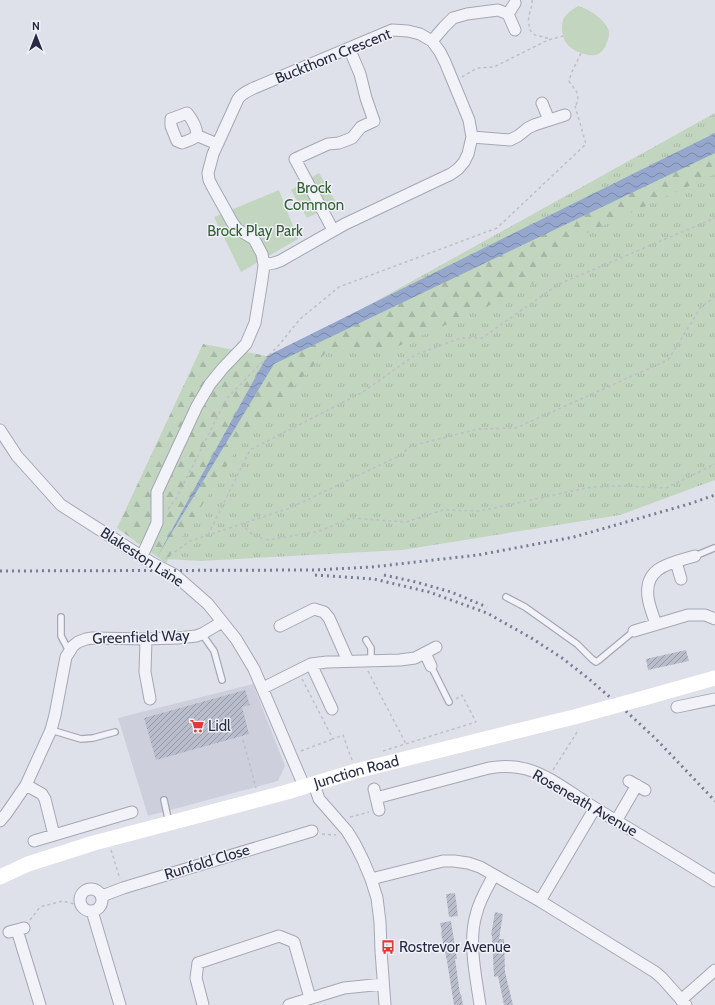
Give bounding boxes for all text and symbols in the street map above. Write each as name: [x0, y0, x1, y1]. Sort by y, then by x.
north arrow: [16, 16, 56, 56]
text: N: [32, 19, 40, 33]
street label: Buckthorn Crescent: [272, 25, 394, 87]
park label: Brock Common: [284, 179, 344, 214]
park label: Brock Play Park: [207, 222, 303, 240]
street label: Blakeston Lane: [97, 523, 187, 591]
street label: Greenfield Way: [92, 626, 190, 648]
place label: Lidl: [208, 717, 231, 735]
supermarket icon: Lidl: [189, 718, 205, 734]
street label: Junction Road: [311, 752, 401, 793]
street label: Roseneath Avenue: [529, 766, 641, 840]
street label: Runfold Close: [162, 840, 252, 883]
place label: Rostrevor Avenue: [399, 938, 511, 956]
bus stop icon: Rostrevor Avenue: [380, 939, 396, 955]

